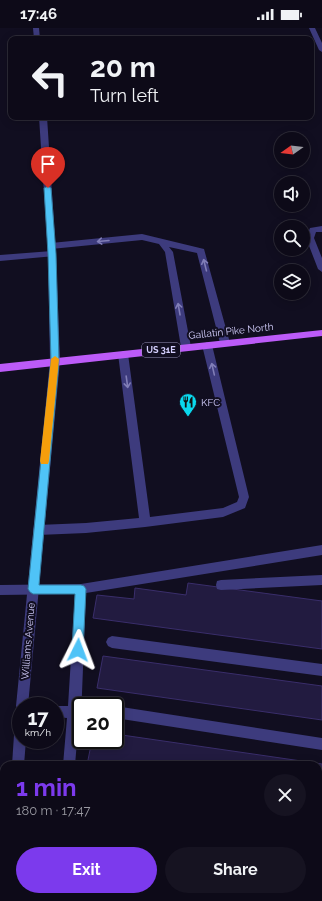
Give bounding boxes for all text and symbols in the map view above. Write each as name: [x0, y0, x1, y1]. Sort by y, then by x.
text: 17:46: [20, 5, 57, 23]
text: 20 m: [90, 51, 156, 84]
icon: left: [24, 52, 76, 104]
text: Turn left: [90, 85, 159, 106]
north arrow: [274, 132, 310, 168]
map controls: [274, 132, 310, 300]
pin: [31, 147, 65, 188]
icon: arrive: [37, 153, 59, 175]
button: sound: [274, 176, 310, 212]
button: search: [274, 220, 310, 256]
one-way arrow: [97, 237, 110, 245]
one-way arrow: [201, 258, 208, 271]
button: layers: [274, 264, 310, 300]
one-way arrow: [175, 303, 183, 316]
street label: Gallatin Pike North: [188, 321, 274, 341]
road number: US 31E: [142, 343, 180, 357]
one-way arrow: [209, 363, 216, 376]
one-way arrow: [123, 375, 131, 388]
restaurant icon: KFC: [178, 392, 198, 417]
place label: KFC: [201, 397, 220, 408]
street label: Williams Avenue: [19, 602, 37, 680]
position arrow: [57, 629, 99, 671]
speed limit sign: 20: [72, 697, 124, 749]
text: 17: [27, 706, 49, 730]
text: km/h: [25, 727, 51, 738]
text: 1 min: [16, 773, 77, 802]
button: close: [264, 774, 306, 816]
text: 180 m · 17:47: [16, 803, 90, 818]
button: Exit: [16, 847, 157, 893]
button: Share: [165, 847, 306, 893]

